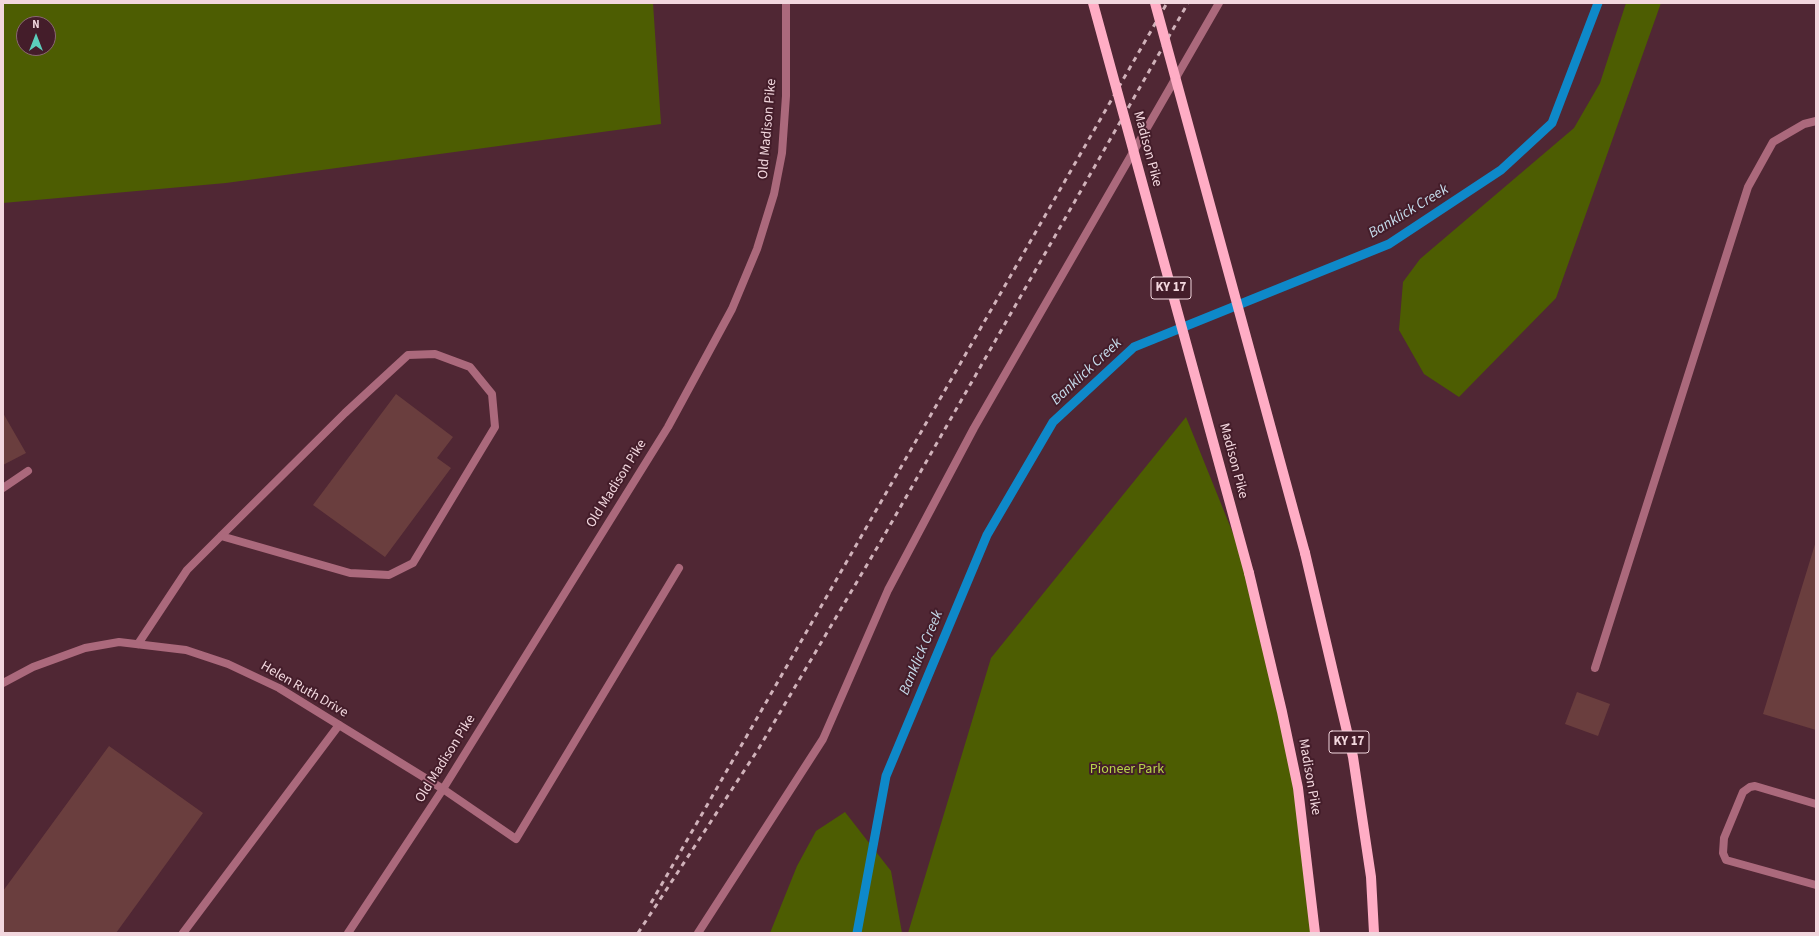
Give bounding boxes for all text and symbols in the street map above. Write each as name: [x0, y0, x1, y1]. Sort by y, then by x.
north arrow: [16, 16, 56, 56]
text: N: [32, 17, 40, 32]
street label: Old Madison Pike: [755, 78, 781, 180]
street label: Madison Pike: [1129, 109, 1165, 189]
water label: Banklick Creek: [1366, 181, 1452, 243]
road number: KY 17: [1151, 277, 1191, 299]
water label: Banklick Creek: [1048, 335, 1126, 409]
street label: Madison Pike: [1215, 421, 1251, 501]
street label: Old Madison Pike: [583, 437, 651, 531]
water label: Banklick Creek: [896, 608, 948, 698]
street label: Helen Ruth Drive: [257, 658, 351, 722]
street label: Old Madison Pike: [412, 712, 480, 806]
road number: KY 17: [1329, 731, 1369, 753]
street label: Madison Pike: [1294, 737, 1324, 817]
park label: Pioneer Park: [1090, 762, 1164, 778]

